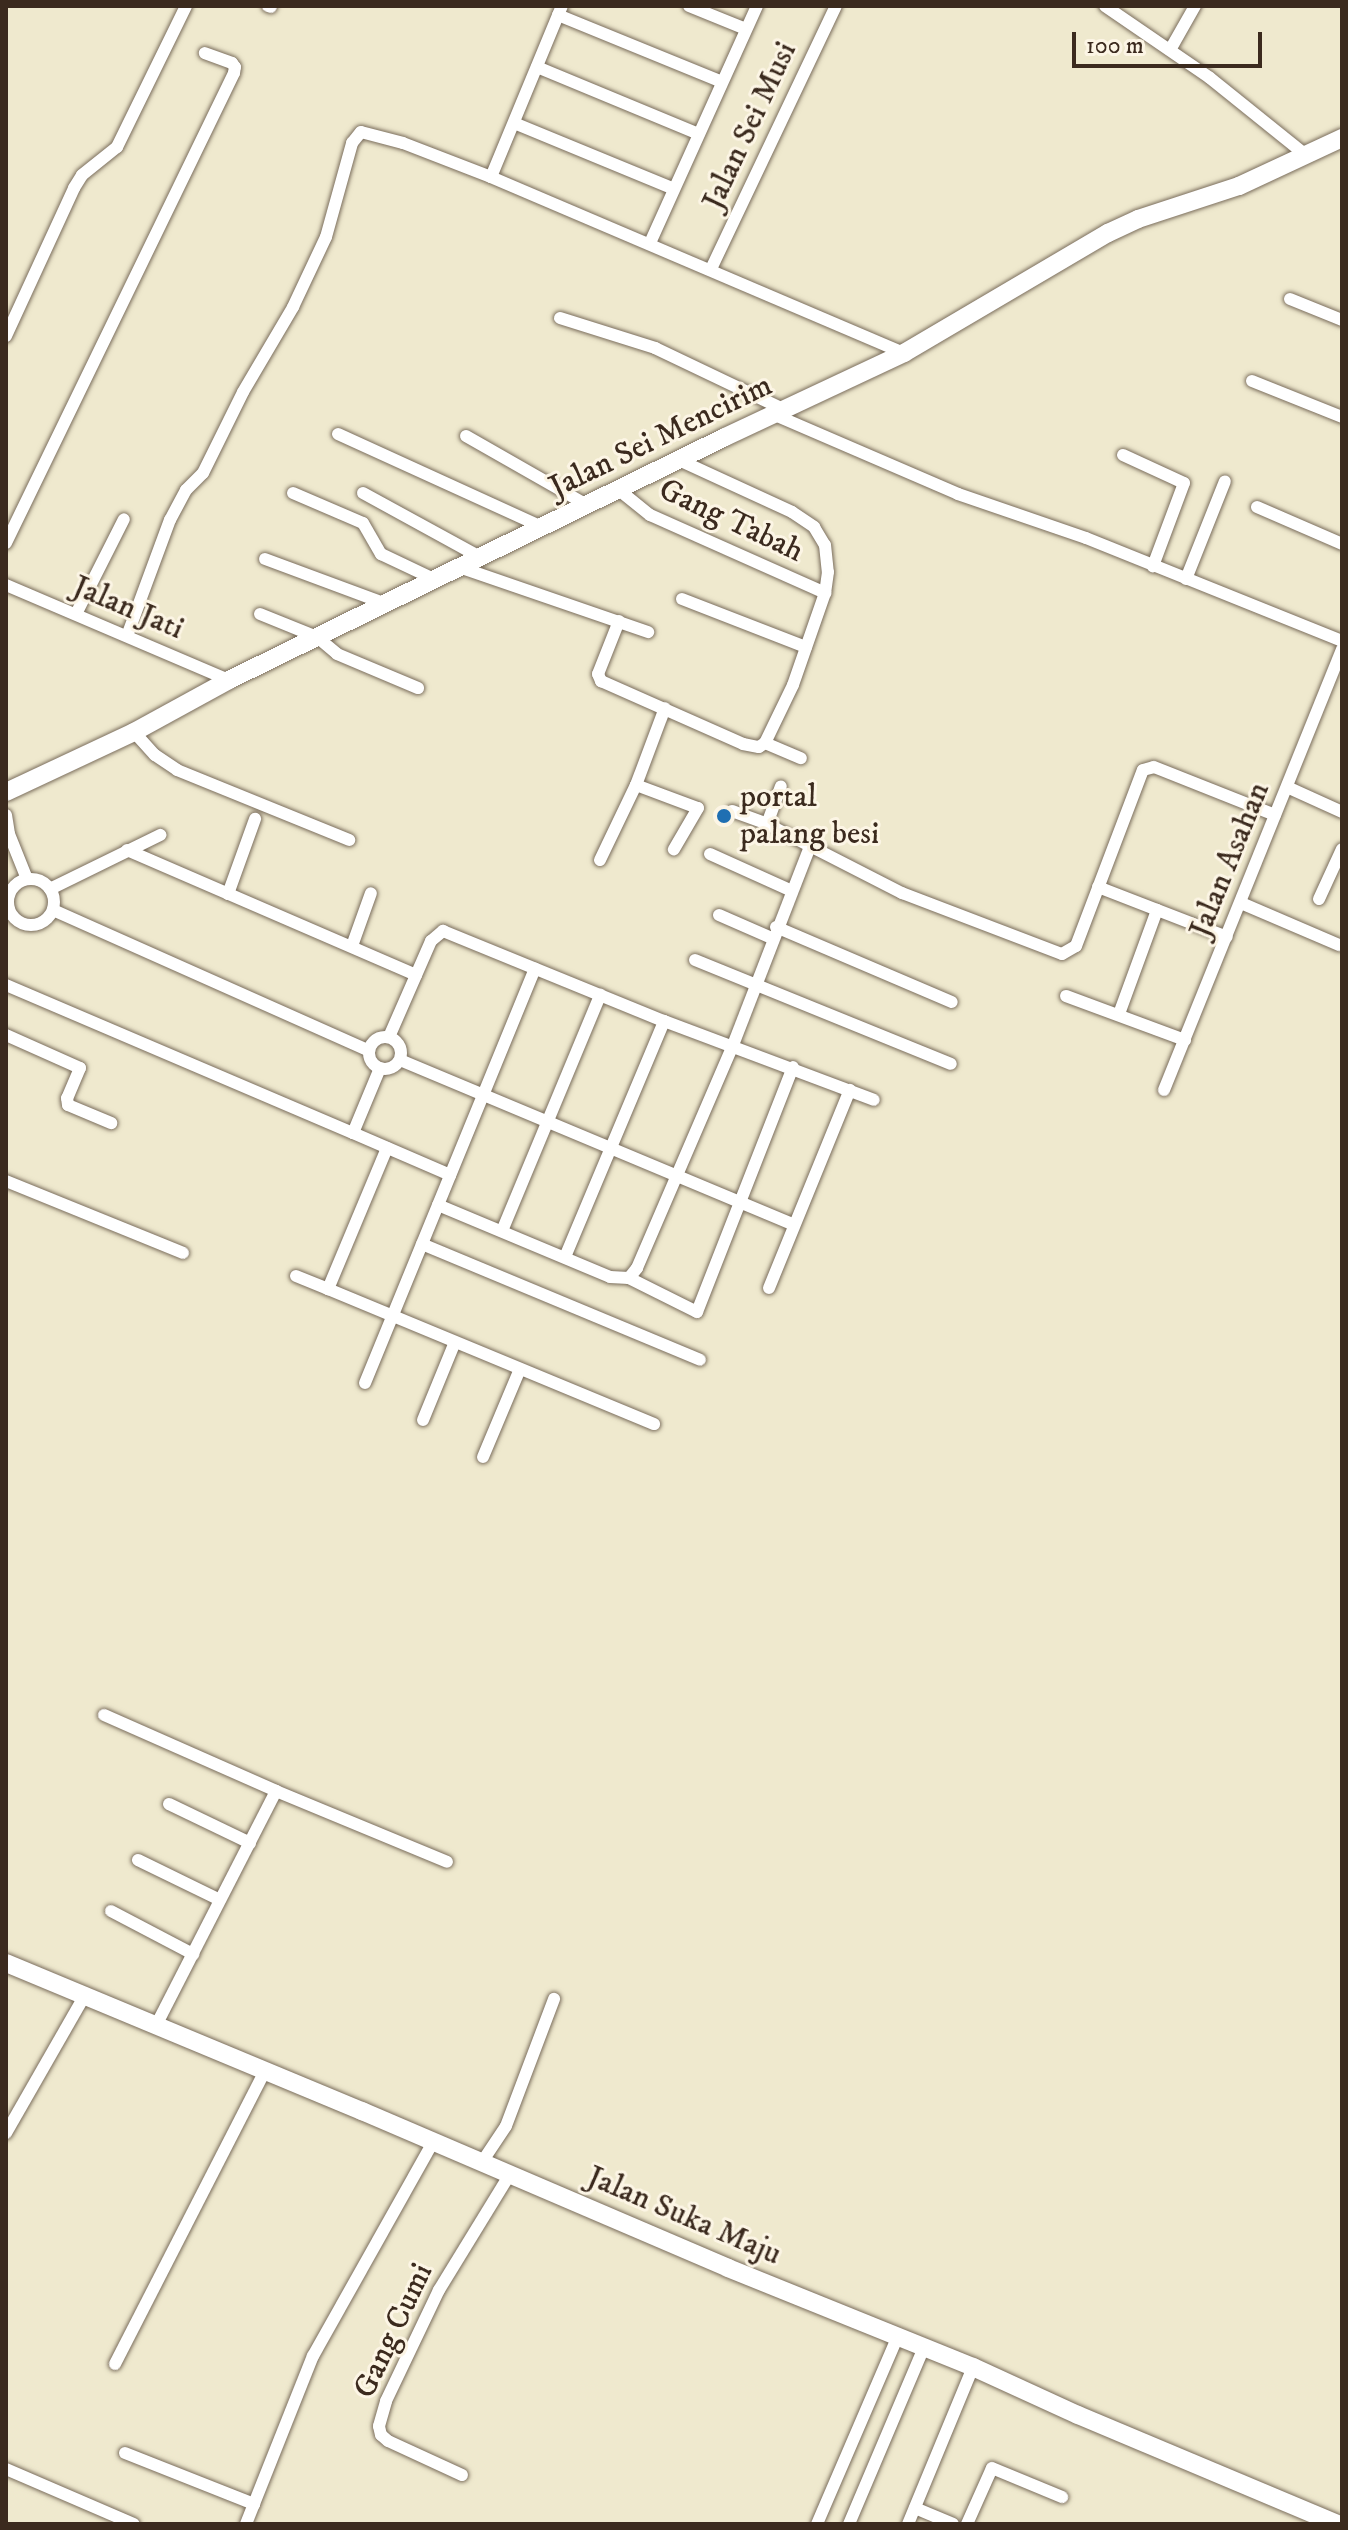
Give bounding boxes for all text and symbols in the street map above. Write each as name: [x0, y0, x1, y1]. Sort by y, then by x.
scale bar: [1076, 16, 1266, 66]
text: 100 m: [1086, 31, 1144, 61]
street label: Jalan Sei Musi: [694, 36, 806, 216]
street label: Jalan Sei Mencirim: [544, 367, 778, 507]
street label: Gang Tabah: [652, 471, 810, 571]
street label: Jalan Jati: [67, 568, 189, 648]
street label: Jalan Asahan: [1181, 777, 1279, 943]
place label: portal palang besi: [740, 779, 879, 854]
marker: portal palang besi: [715, 807, 733, 825]
street label: Jalan Suka Maju: [581, 2158, 787, 2274]
street label: Gang Cumi: [346, 2258, 442, 2404]

